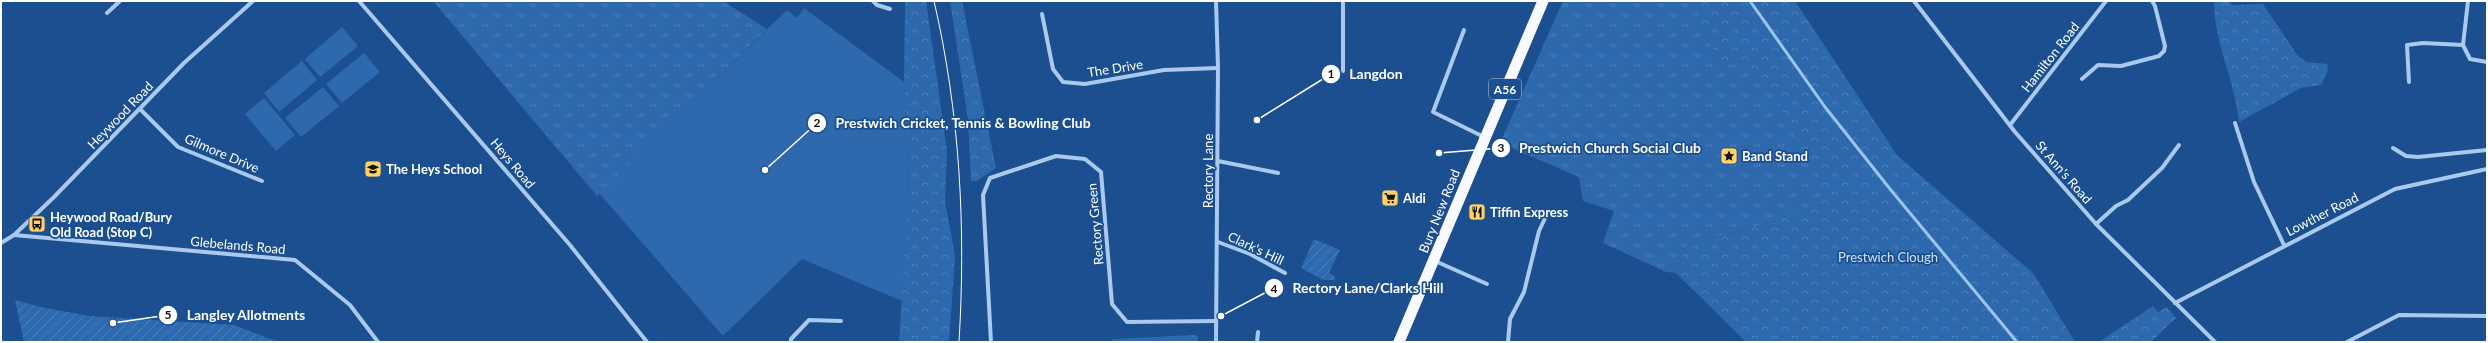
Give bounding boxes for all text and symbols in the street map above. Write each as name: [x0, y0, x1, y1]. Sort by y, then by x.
street label: Hamilton Road: [2018, 19, 2082, 95]
street label: The Drive: [1086, 56, 1144, 80]
callout: Langdon: [1321, 61, 1411, 87]
text: Langdon: [1349, 65, 1403, 82]
text: 1: [1328, 66, 1335, 81]
street label: Heywood Road: [84, 78, 156, 152]
road number: A56: [1489, 79, 1521, 99]
callout: Prestwich Cricket, Tennis & Bowling Club: [807, 110, 1099, 136]
text: Prestwich Cricket, Tennis & Bowling Club: [835, 114, 1091, 131]
text: 2: [814, 115, 821, 130]
street label: Gilmore Drive: [182, 130, 262, 176]
street label: Rectory Lane: [1200, 134, 1216, 208]
street label: Heys Road: [487, 135, 539, 191]
callout: Prestwich Church Social Club: [1491, 135, 1709, 161]
street label: St Ann's Road: [2032, 137, 2096, 207]
text: Prestwich Church Social Club: [1519, 139, 1701, 156]
text: 3: [1498, 140, 1505, 155]
place icon: Band Stand: [1719, 146, 1739, 166]
place label: Band Stand: [1742, 148, 1808, 164]
school or university icon: The Heys School: [363, 159, 383, 179]
place label: The Heys School: [386, 161, 482, 177]
street label: Bury New Road: [1415, 167, 1463, 255]
street label: Rectory Green: [1083, 182, 1107, 266]
supermarket icon: Aldi: [1380, 188, 1400, 208]
street label: Lowther Road: [2283, 189, 2361, 239]
place label: Aldi: [1402, 190, 1426, 206]
restaurant icon: Tiffin Express: [1467, 202, 1487, 222]
place label: Tiffin Express: [1490, 204, 1569, 220]
place label: Heywood Road/Bury Old Road (Stop C): [50, 209, 172, 240]
bus stop icon: Heywood Road/Bury Old Road (Stop C): [27, 214, 47, 234]
street label: Clark's Hill: [1225, 228, 1287, 268]
street label: Glebelands Road: [190, 233, 286, 257]
park label: Prestwich Clough: [1838, 249, 1938, 265]
callout: Rectory Lane/Clarks Hill: [1264, 275, 1451, 301]
text: Rectory Lane/Clarks Hill: [1292, 279, 1444, 296]
text: 4: [1271, 281, 1278, 296]
callout: Langley Allotments: [158, 302, 313, 328]
text: Langley Allotments: [187, 306, 305, 323]
text: 5: [165, 307, 172, 322]

